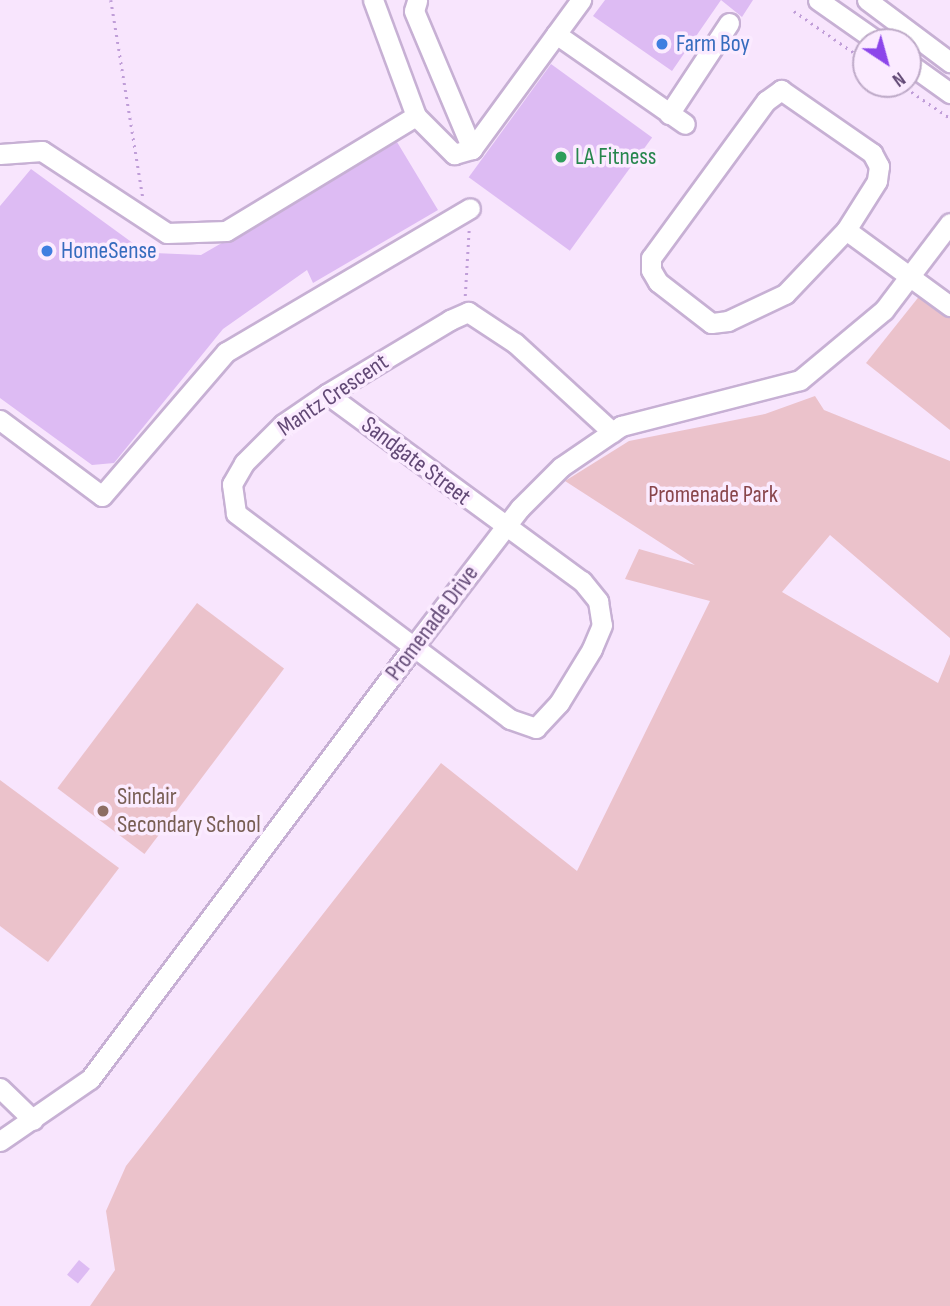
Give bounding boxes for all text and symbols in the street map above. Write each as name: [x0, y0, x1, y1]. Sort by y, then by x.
north arrow: [852, 28, 922, 98]
place label: Farm Boy: [676, 30, 750, 58]
marker: Farm Boy: [654, 36, 670, 52]
text: N: [888, 66, 909, 91]
place label: LA Fitness: [575, 143, 656, 171]
marker: LA Fitness: [553, 149, 569, 165]
place label: HomeSense: [61, 237, 157, 265]
marker: HomeSense: [39, 243, 55, 259]
street label: Mantz Crescent: [272, 348, 394, 442]
street label: Sandgate Street: [356, 411, 476, 511]
park label: Promenade Park: [648, 481, 778, 509]
street label: Promenade Drive: [379, 560, 485, 686]
place label: Sinclair Secondary School: [117, 783, 261, 839]
marker: Sinclair Secondary School: [95, 803, 111, 819]

